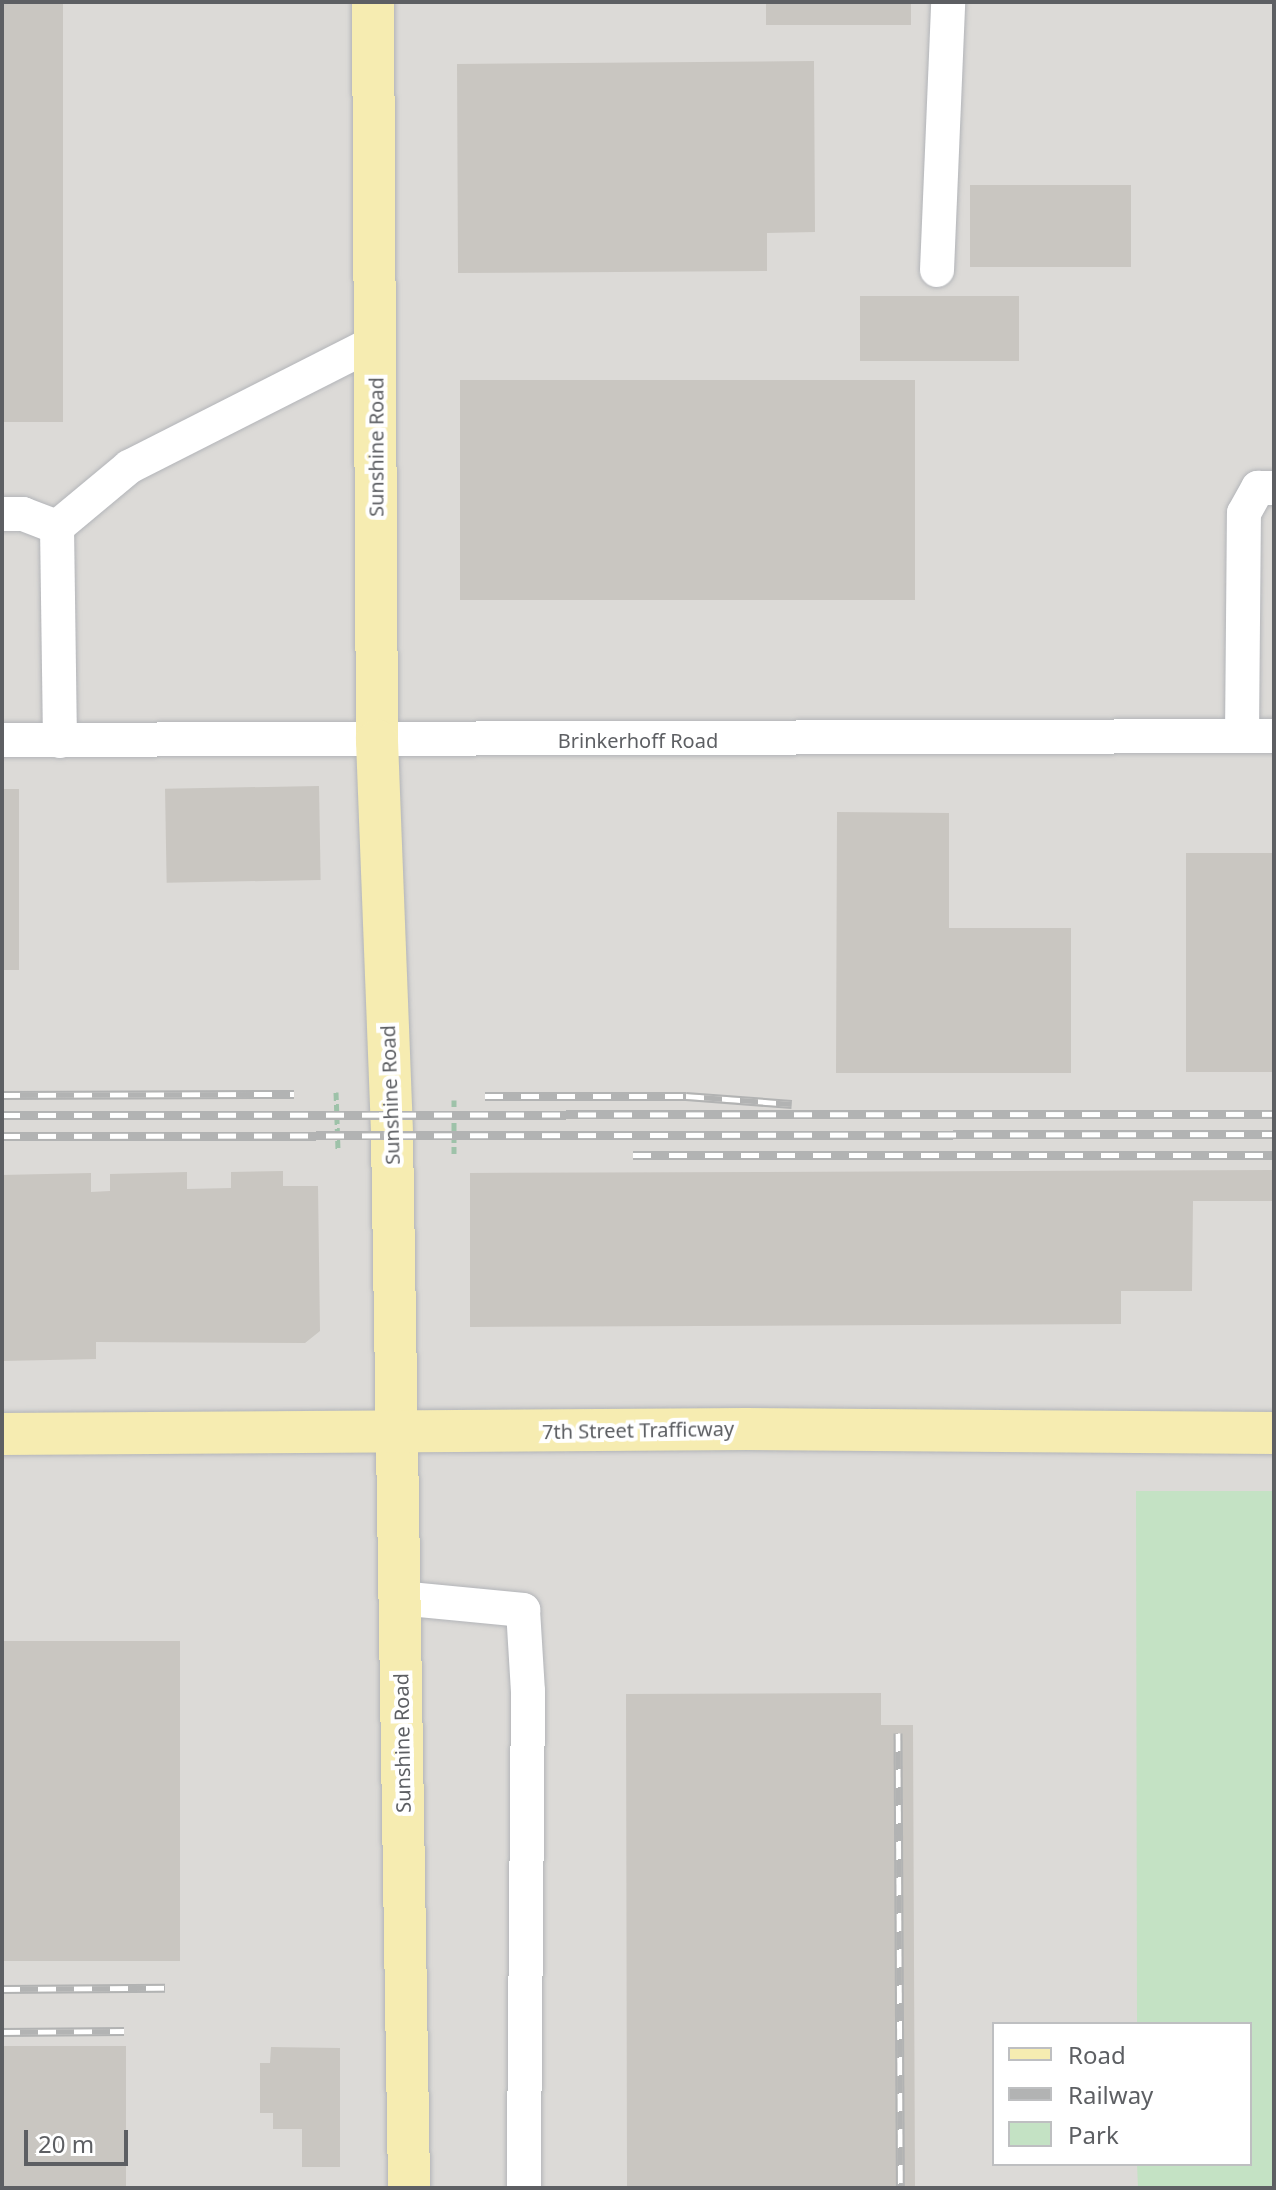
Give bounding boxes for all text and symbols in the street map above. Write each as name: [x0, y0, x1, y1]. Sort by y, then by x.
street label: Sunshine Road: [364, 377, 388, 517]
street label: Brinkerhoff Road: [558, 728, 718, 752]
street label: Sunshine Road: [376, 1025, 404, 1165]
street label: 7th Street Trafficway: [542, 1416, 734, 1444]
street label: Sunshine Road: [389, 1673, 415, 1813]
legend: [992, 2022, 1252, 2166]
text: Road: [1068, 2038, 1126, 2071]
text: Railway: [1068, 2078, 1153, 2111]
scale bar: [28, 2114, 132, 2164]
text: Park: [1068, 2118, 1119, 2151]
text: 20 m: [38, 2127, 94, 2160]

